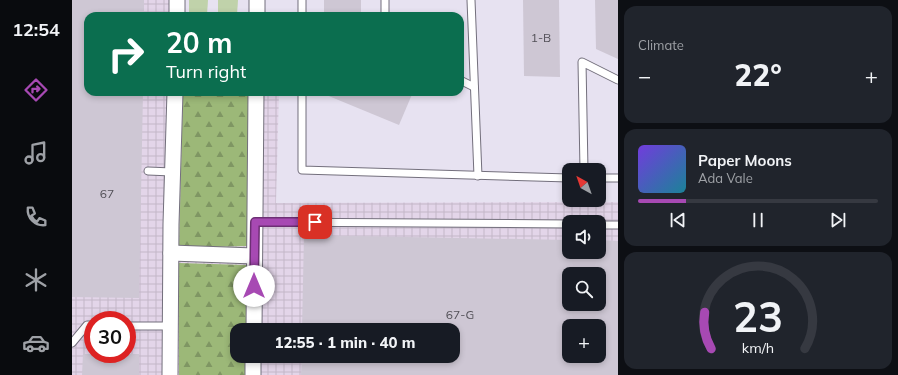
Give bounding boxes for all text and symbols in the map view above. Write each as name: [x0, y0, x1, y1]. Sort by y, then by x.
text: 12:54: [12, 18, 60, 41]
text: 20 m: [166, 25, 232, 60]
icon: right: [100, 28, 152, 80]
house number: 1-В: [531, 30, 551, 45]
text: Climate: [638, 37, 684, 53]
text: 22°: [734, 56, 782, 94]
text: Turn right: [166, 60, 246, 83]
text: −: [638, 62, 651, 90]
text: +: [865, 62, 878, 90]
icon: directions: [22, 76, 50, 104]
icon: music: [22, 139, 50, 167]
text: Paper Moons: [698, 151, 792, 170]
north arrow: [562, 163, 606, 207]
map controls: [562, 163, 606, 363]
text: Ada Vale: [698, 170, 753, 186]
house number: 67: [100, 186, 114, 201]
icon: phone: [22, 203, 50, 231]
pin: [298, 205, 332, 239]
icon: previous: [667, 209, 689, 231]
icon: pause: [747, 209, 769, 231]
icon: next: [827, 209, 849, 231]
icon: arrive: [304, 211, 326, 233]
button: sound: [562, 215, 606, 259]
position arrow: [233, 265, 275, 307]
icon: climate: [22, 266, 50, 294]
button: search: [562, 267, 606, 311]
text: 23: [733, 289, 783, 341]
house number: 67-G: [446, 307, 474, 322]
speed limit sign: 30: [84, 311, 136, 363]
button: +: [562, 319, 606, 363]
icon: car: [22, 329, 50, 357]
text: 12:55 · 1 min · 40 m: [275, 333, 415, 352]
text: km/h: [742, 338, 774, 356]

